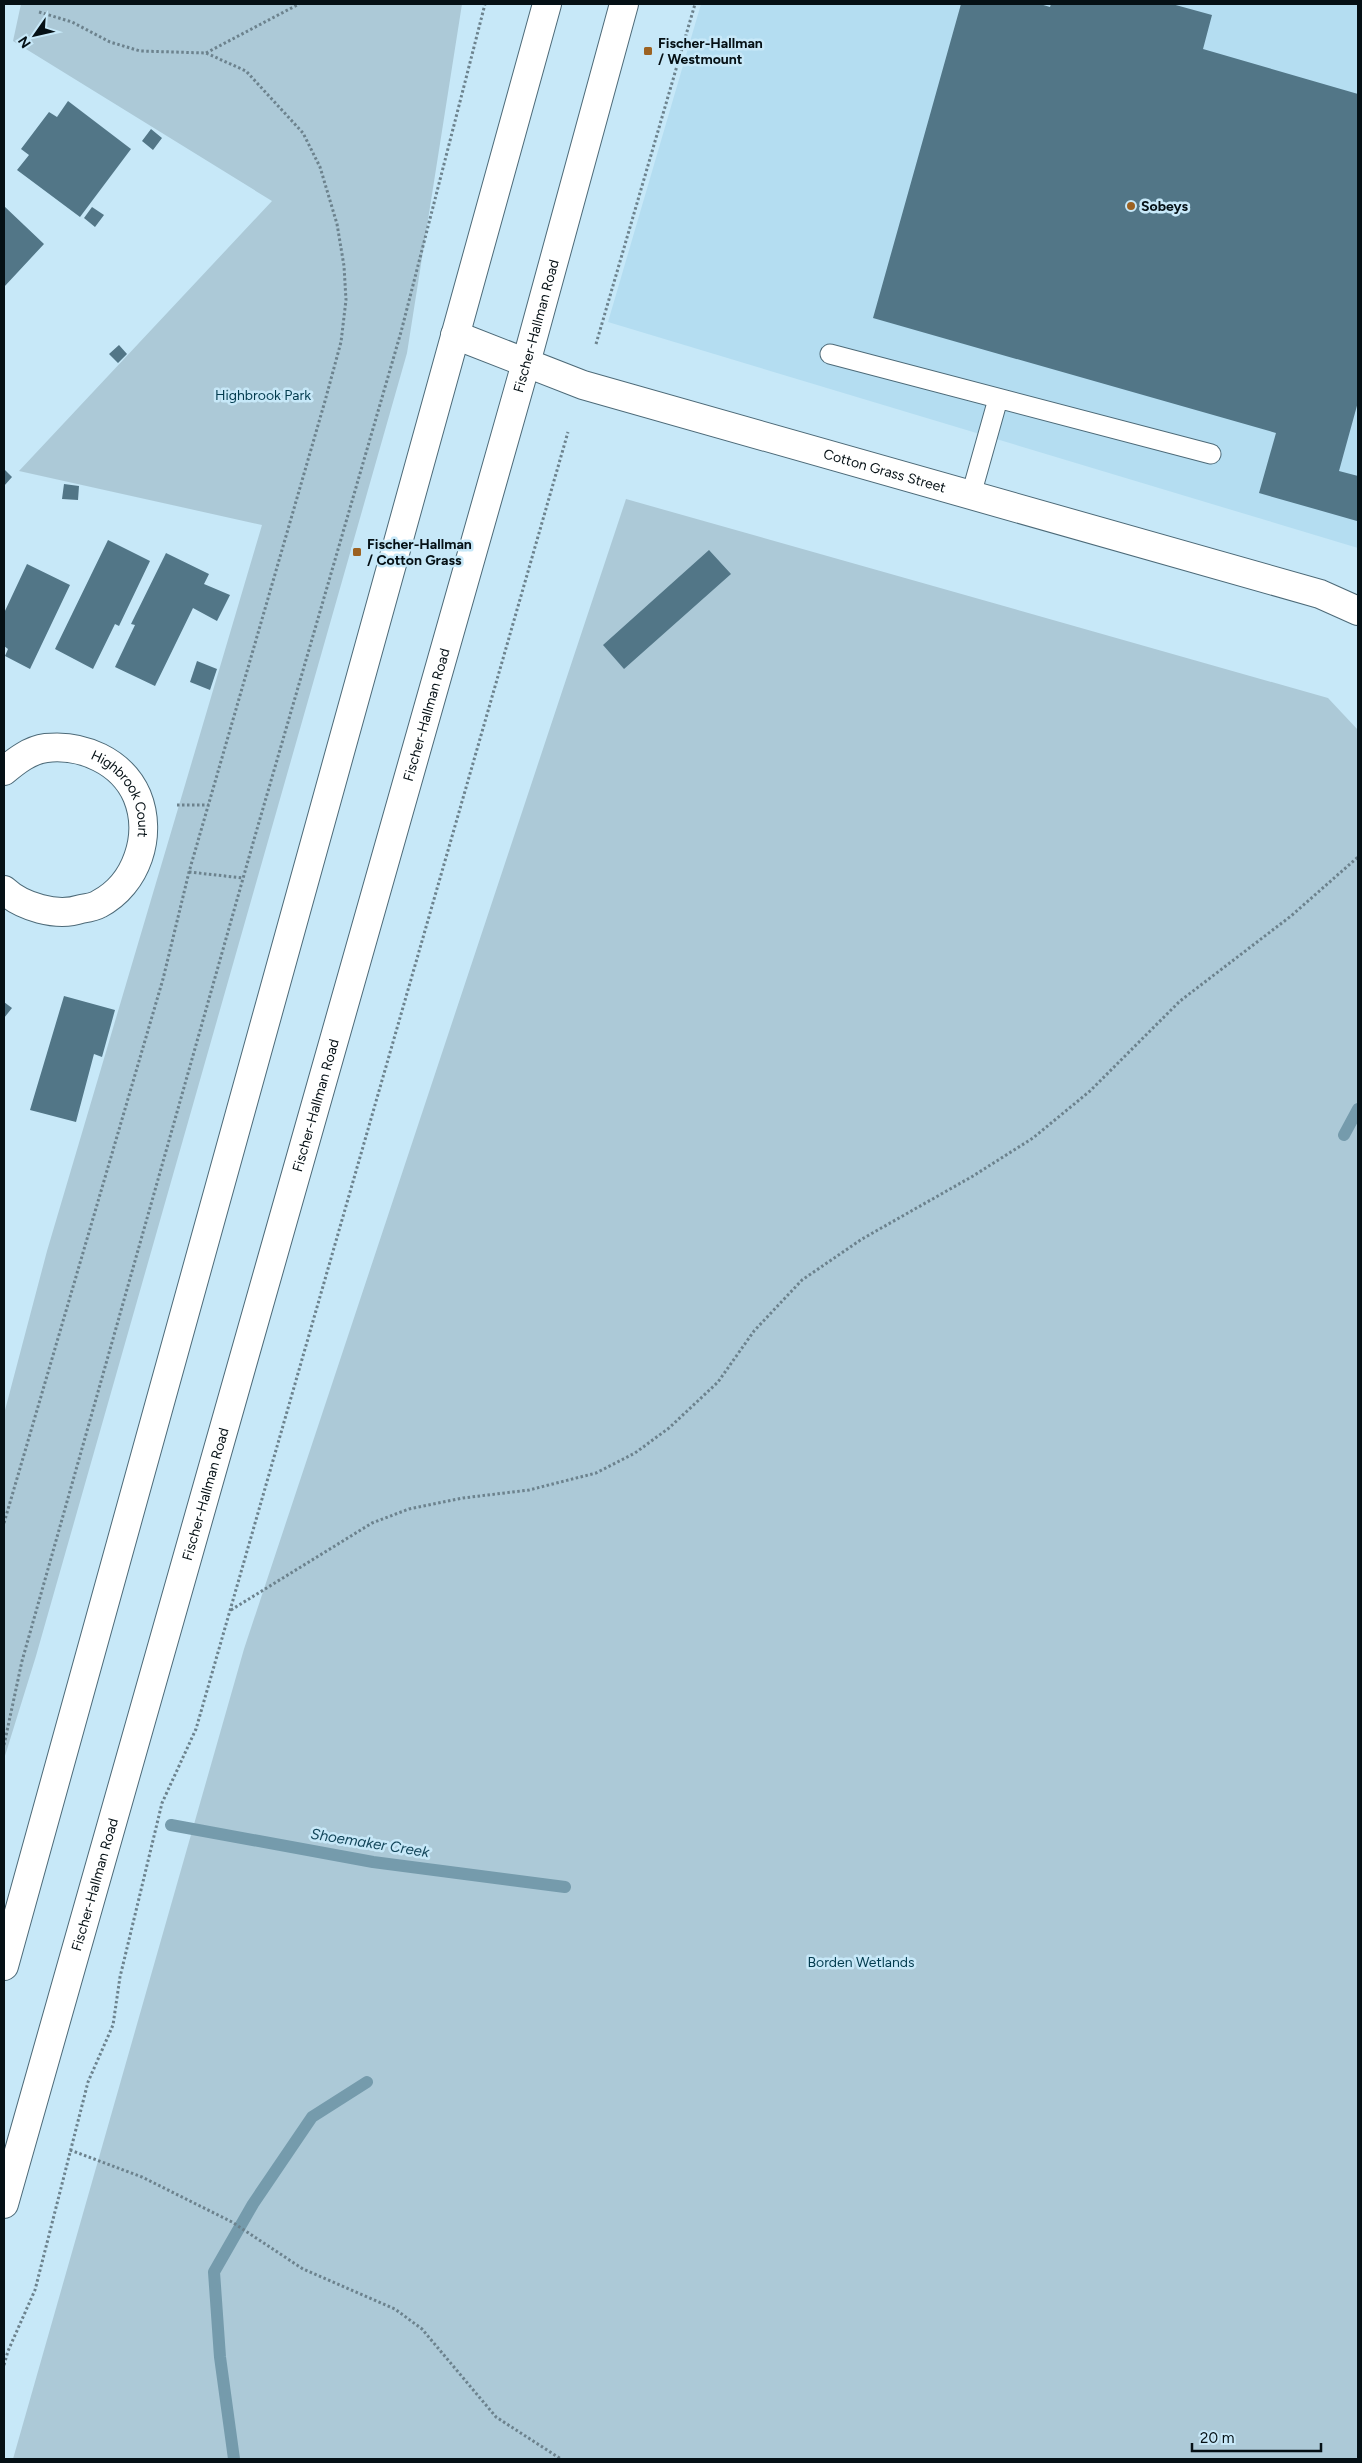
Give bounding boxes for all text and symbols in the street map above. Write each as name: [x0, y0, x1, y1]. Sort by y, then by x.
north arrow: [10, 10, 60, 60]
text: N: [15, 33, 35, 51]
place label: Fischer-Hallman / Westmount: [658, 35, 763, 68]
marker: Fischer-Hallman / Westmount: [642, 45, 654, 57]
place label: Sobeys: [1141, 198, 1188, 215]
marker: Sobeys: [1125, 200, 1137, 212]
street label: Fischer-Hallman Road: [510, 257, 562, 394]
park label: Highbrook Park: [215, 387, 311, 404]
street label: Cotton Grass Street: [822, 445, 948, 496]
place label: Fischer-Hallman / Cotton Grass: [367, 536, 472, 569]
marker: Fischer-Hallman / Cotton Grass: [351, 546, 363, 558]
street label: Fischer-Hallman Road: [399, 646, 453, 783]
street label: Highbrook Court: [89, 746, 152, 838]
street label: Fischer-Hallman Road: [289, 1037, 342, 1174]
street label: Fischer-Hallman Road: [178, 1426, 232, 1562]
street label: Fischer-Hallman Road: [68, 1816, 121, 1953]
water label: Shoemaker Creek: [309, 1825, 431, 1861]
park label: Borden Wetlands: [807, 1954, 915, 1971]
scale bar: [1192, 2420, 1321, 2452]
text: 20 m: [1200, 2429, 1234, 2447]

